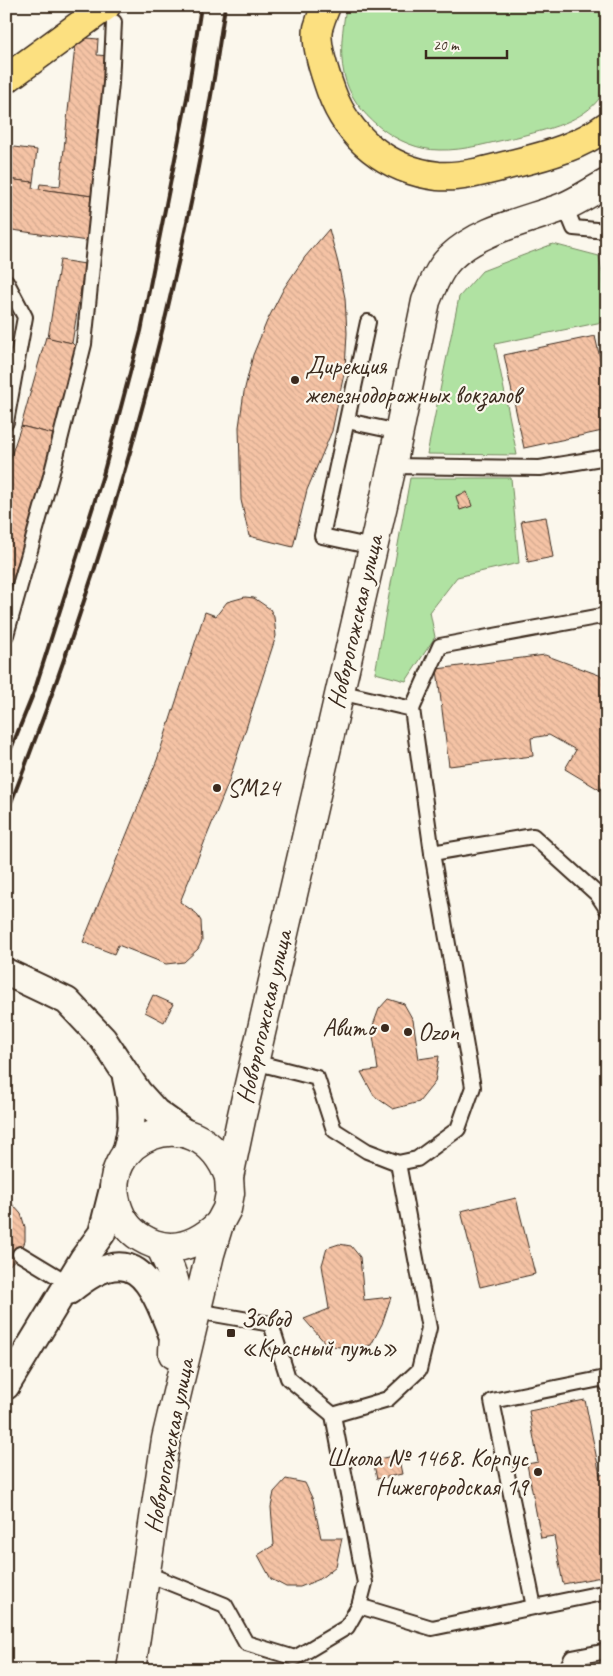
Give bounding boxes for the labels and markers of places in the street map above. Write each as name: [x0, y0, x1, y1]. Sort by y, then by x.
place label: Дирекция железнодорожных вокзалов: [305, 350, 526, 412]
marker: Дирекция железнодорожных вокзалов: [289, 374, 301, 386]
place label: SM24: [227, 772, 282, 804]
marker: SM24: [211, 782, 223, 794]
place label: Авито: [323, 1012, 378, 1044]
place label: Ozon: [418, 1016, 460, 1048]
marker: Авито: [379, 1022, 391, 1034]
marker: Ozon: [402, 1026, 414, 1038]
place label: Завод «Красный путь»: [241, 1303, 398, 1364]
marker: Завод «Красный путь»: [225, 1327, 237, 1339]
place label: Школа № 1468. Корпус Нижегородская 19: [326, 1442, 530, 1503]
marker: Школа № 1468. Корпус Нижегородская 19: [532, 1466, 544, 1478]

